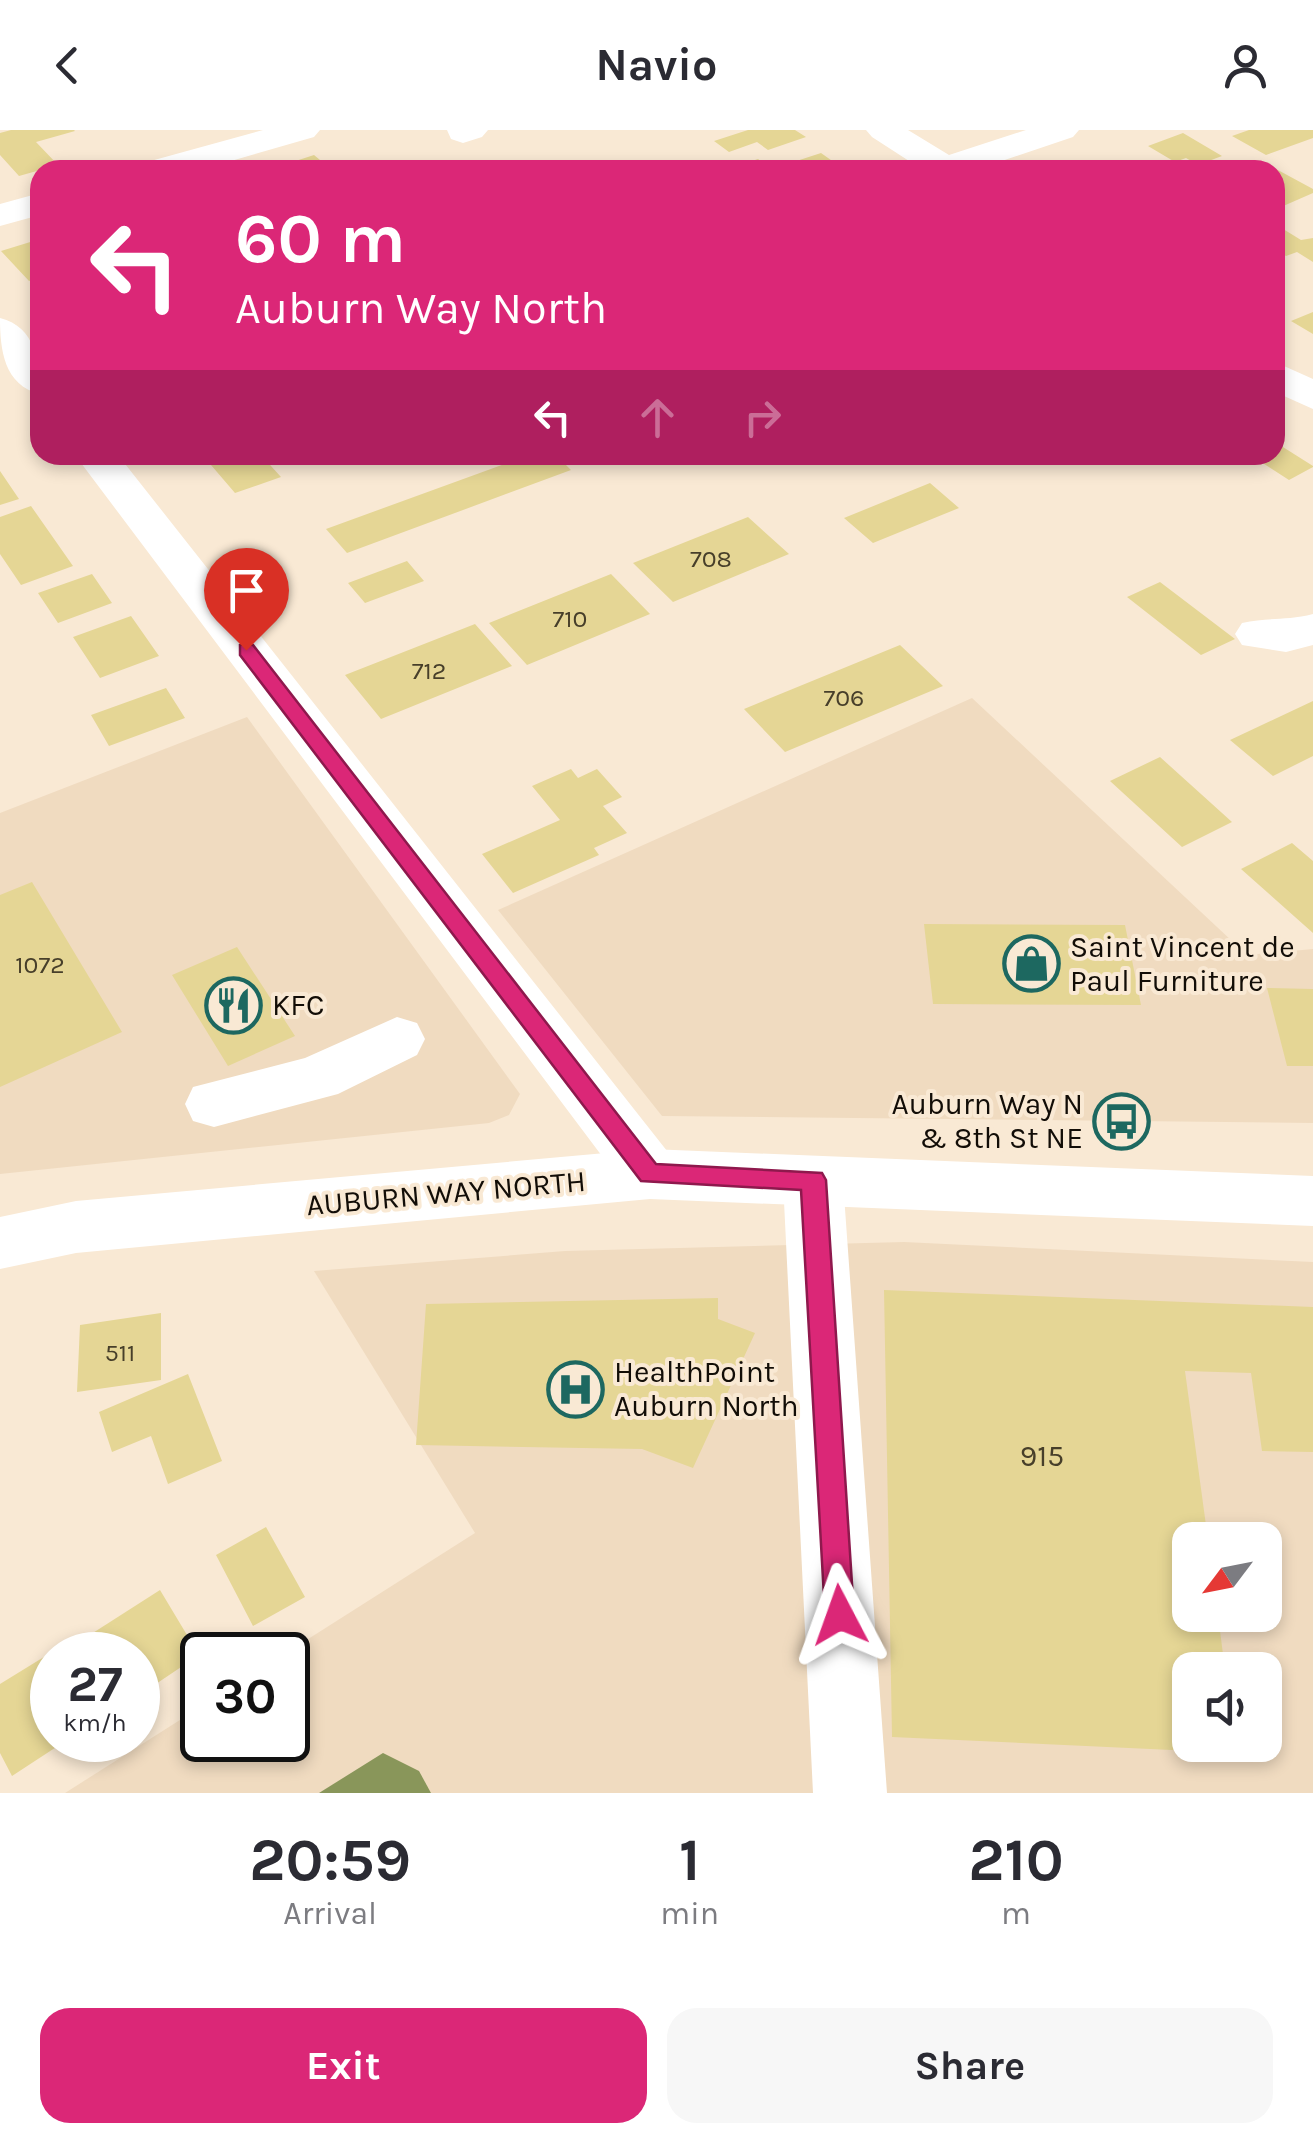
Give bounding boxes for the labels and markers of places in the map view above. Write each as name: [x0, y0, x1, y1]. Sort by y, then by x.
pin: [204, 548, 289, 651]
place label: Saint Vincent de Paul Furniture: [1070, 929, 1295, 999]
shop icon: Saint Vincent de Paul Furniture: [1001, 934, 1061, 994]
restaurant icon: KFC: [203, 975, 263, 1035]
place label: KFC: [272, 987, 324, 1023]
place label: Auburn Way N & 8th St NE: [892, 1086, 1083, 1156]
bus stop icon: Auburn Way N & 8th St NE: [1092, 1091, 1152, 1151]
place label: HealthPoint Auburn North: [614, 1354, 799, 1424]
hospital icon: HealthPoint Auburn North: [545, 1359, 605, 1419]

